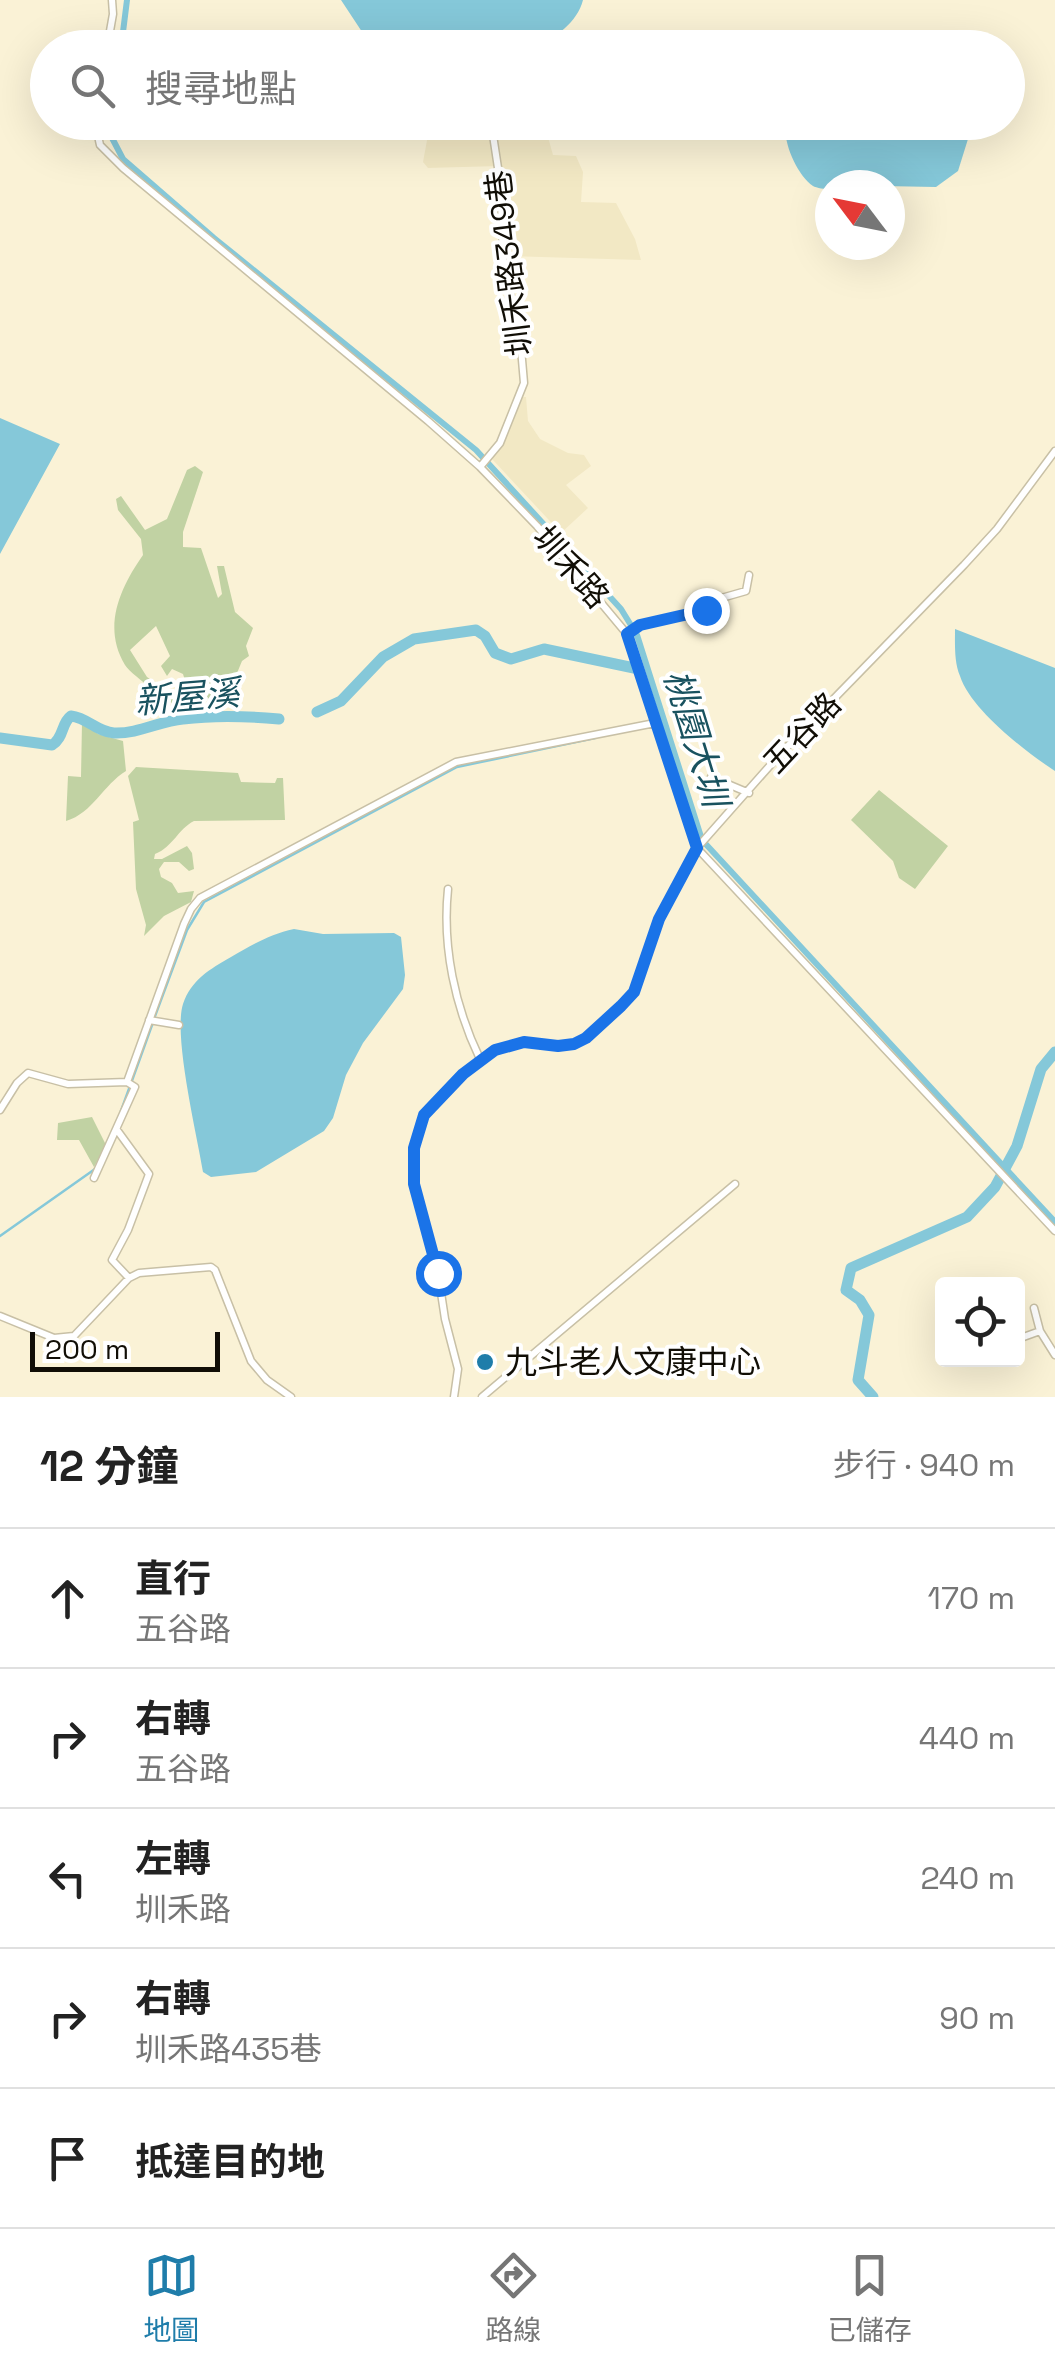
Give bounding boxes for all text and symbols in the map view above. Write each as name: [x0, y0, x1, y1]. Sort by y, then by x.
search box: [30, 30, 1025, 140]
icon: search: [65, 58, 120, 113]
text: 搜尋地點: [145, 65, 297, 113]
street label: 圳禾路349巷: [478, 168, 540, 358]
north arrow: [815, 170, 905, 260]
street label: 圳禾路: [524, 518, 618, 616]
route end: [684, 588, 730, 634]
water label: 桃園大圳: [654, 665, 739, 816]
water label: 新屋溪: [133, 670, 246, 723]
street label: 五谷路: [755, 684, 849, 782]
route start: [416, 1251, 462, 1297]
map controls: [935, 1277, 1025, 1367]
button: locate: [935, 1277, 1025, 1367]
scale bar: [30, 1327, 220, 1372]
text: 200 m: [45, 1331, 129, 1367]
place label: 九斗老人文康中心: [505, 1342, 761, 1382]
marker: 九斗老人文康中心: [474, 1351, 496, 1373]
text: 12 分鐘: [40, 1440, 179, 1493]
text: 步行 · 940 m: [833, 1445, 1015, 1485]
text: 直行: [135, 1555, 211, 1603]
icon: ahead: [40, 1571, 95, 1626]
text: 170 m: [928, 1578, 1015, 1618]
text: 五谷路: [135, 1609, 231, 1649]
text: 右轉: [135, 1695, 211, 1743]
icon: right: [40, 1711, 95, 1766]
text: 440 m: [919, 1718, 1015, 1758]
text: 五谷路: [135, 1749, 231, 1789]
text: 左轉: [135, 1835, 211, 1883]
icon: left: [40, 1851, 95, 1906]
text: 240 m: [920, 1858, 1015, 1898]
text: 圳禾路: [135, 1889, 231, 1929]
text: 右轉: [135, 1975, 211, 2023]
icon: right: [40, 1991, 95, 2046]
text: 90 m: [939, 1998, 1015, 2038]
text: 圳禾路435巷: [135, 2029, 322, 2069]
icon: arrive: [40, 2131, 95, 2186]
text: 抵達目的地: [135, 2138, 325, 2186]
tab: 地圖: [143, 2248, 199, 2348]
tab: 路線: [485, 2248, 542, 2348]
tab: 已儲存: [828, 2248, 912, 2348]

